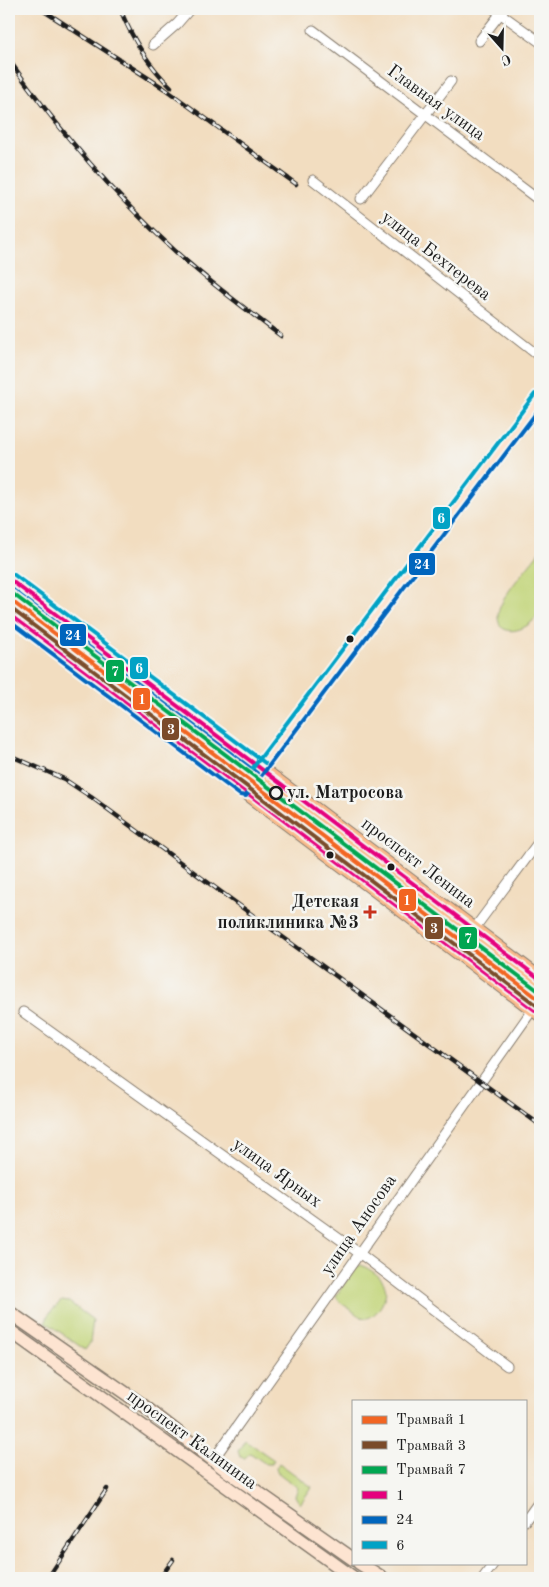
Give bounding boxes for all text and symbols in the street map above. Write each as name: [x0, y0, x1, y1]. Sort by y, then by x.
north arrow: [476, 22, 526, 72]
text: С: [499, 51, 513, 67]
street label: Главная улица: [384, 62, 488, 144]
street label: улица Бехтерева: [378, 208, 494, 304]
line badge: 6: [432, 506, 451, 530]
text: 6: [437, 512, 445, 526]
line badge: 24: [408, 552, 436, 576]
text: 24: [414, 558, 430, 572]
line badge: 24: [59, 623, 87, 647]
text: 24: [65, 629, 81, 643]
unlabelled marker: [345, 634, 355, 644]
line badge: 6: [129, 656, 149, 680]
line badge: 7: [105, 659, 125, 683]
text: 6: [135, 662, 143, 676]
text: 7: [111, 665, 119, 679]
line badge: 1: [132, 687, 151, 711]
text: 1: [138, 693, 146, 707]
line badge: 3: [161, 717, 180, 741]
text: 3: [167, 723, 175, 737]
place label: ул. Матросова: [287, 784, 403, 802]
marker: ул. Матросова: [269, 786, 283, 800]
street label: проспект Ленина: [358, 815, 478, 912]
unlabelled marker: [325, 850, 335, 860]
unlabelled marker: [386, 862, 396, 872]
line badge: 1: [398, 888, 417, 912]
place label: Детская поликлиника №3: [218, 893, 359, 932]
text: 1: [403, 894, 411, 908]
marker: Детская поликлиника №3: [363, 905, 377, 919]
line badge: 3: [424, 916, 444, 940]
text: 3: [430, 922, 438, 936]
line badge: 7: [458, 926, 478, 950]
text: 7: [464, 932, 472, 946]
street label: улица Ярных: [229, 1135, 325, 1211]
street label: улица Аносова: [318, 1171, 400, 1278]
street label: проспект Калинина: [124, 1387, 260, 1493]
legend: [352, 1400, 526, 1564]
text: Трамвай 1: [396, 1413, 466, 1428]
text: Трамвай 3: [396, 1439, 466, 1454]
text: Трамвай 7: [396, 1463, 466, 1478]
text: 1: [396, 1489, 405, 1504]
text: 24: [396, 1513, 413, 1528]
text: 6: [396, 1539, 405, 1554]

